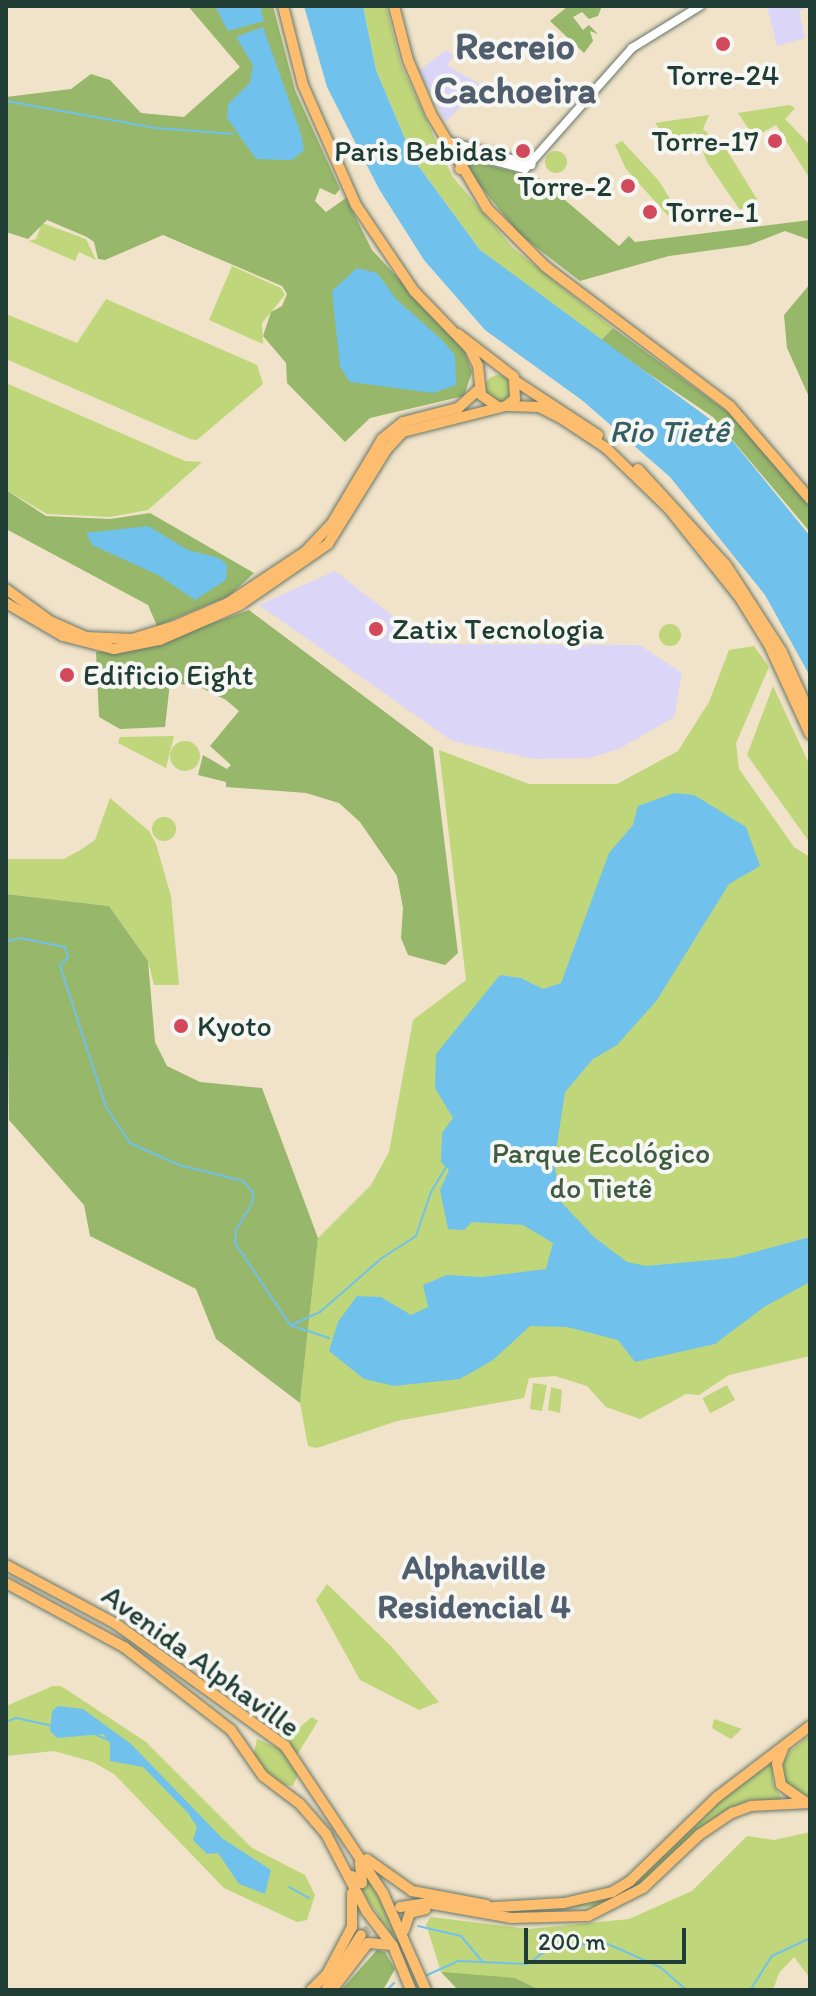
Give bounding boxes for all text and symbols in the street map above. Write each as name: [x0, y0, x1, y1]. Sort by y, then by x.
district label: Recreio Cachoeira: [434, 24, 596, 114]
marker: Torre-24: [714, 35, 732, 53]
place label: Torre-24: [667, 57, 779, 93]
place label: Torre-17: [651, 123, 759, 159]
marker: Torre-17: [766, 132, 784, 150]
place label: Paris Bebidas: [333, 133, 507, 169]
marker: Paris Bebidas: [514, 142, 532, 160]
place label: Torre-2: [518, 168, 612, 204]
marker: Torre-2: [619, 177, 637, 195]
place label: Torre-1: [666, 194, 759, 230]
marker: Torre-1: [641, 203, 659, 221]
water label: Rio Tietê: [609, 412, 729, 450]
place label: Zatix Tecnologia: [392, 611, 599, 647]
marker: Zatix Tecnologia: [367, 620, 385, 638]
place label: Edificio Eight: [83, 657, 252, 693]
marker: Edificio Eight: [58, 666, 76, 684]
place label: Kyoto: [197, 1008, 272, 1044]
marker: Kyoto: [172, 1017, 190, 1035]
park label: Parque Ecológico do Tietê: [492, 1135, 710, 1206]
district label: Alphaville Residencial 4: [377, 1547, 571, 1626]
street label: Avenida Alphaville: [95, 1577, 307, 1745]
scale bar: [528, 1912, 690, 1962]
text: 200 m: [538, 1927, 606, 1956]

